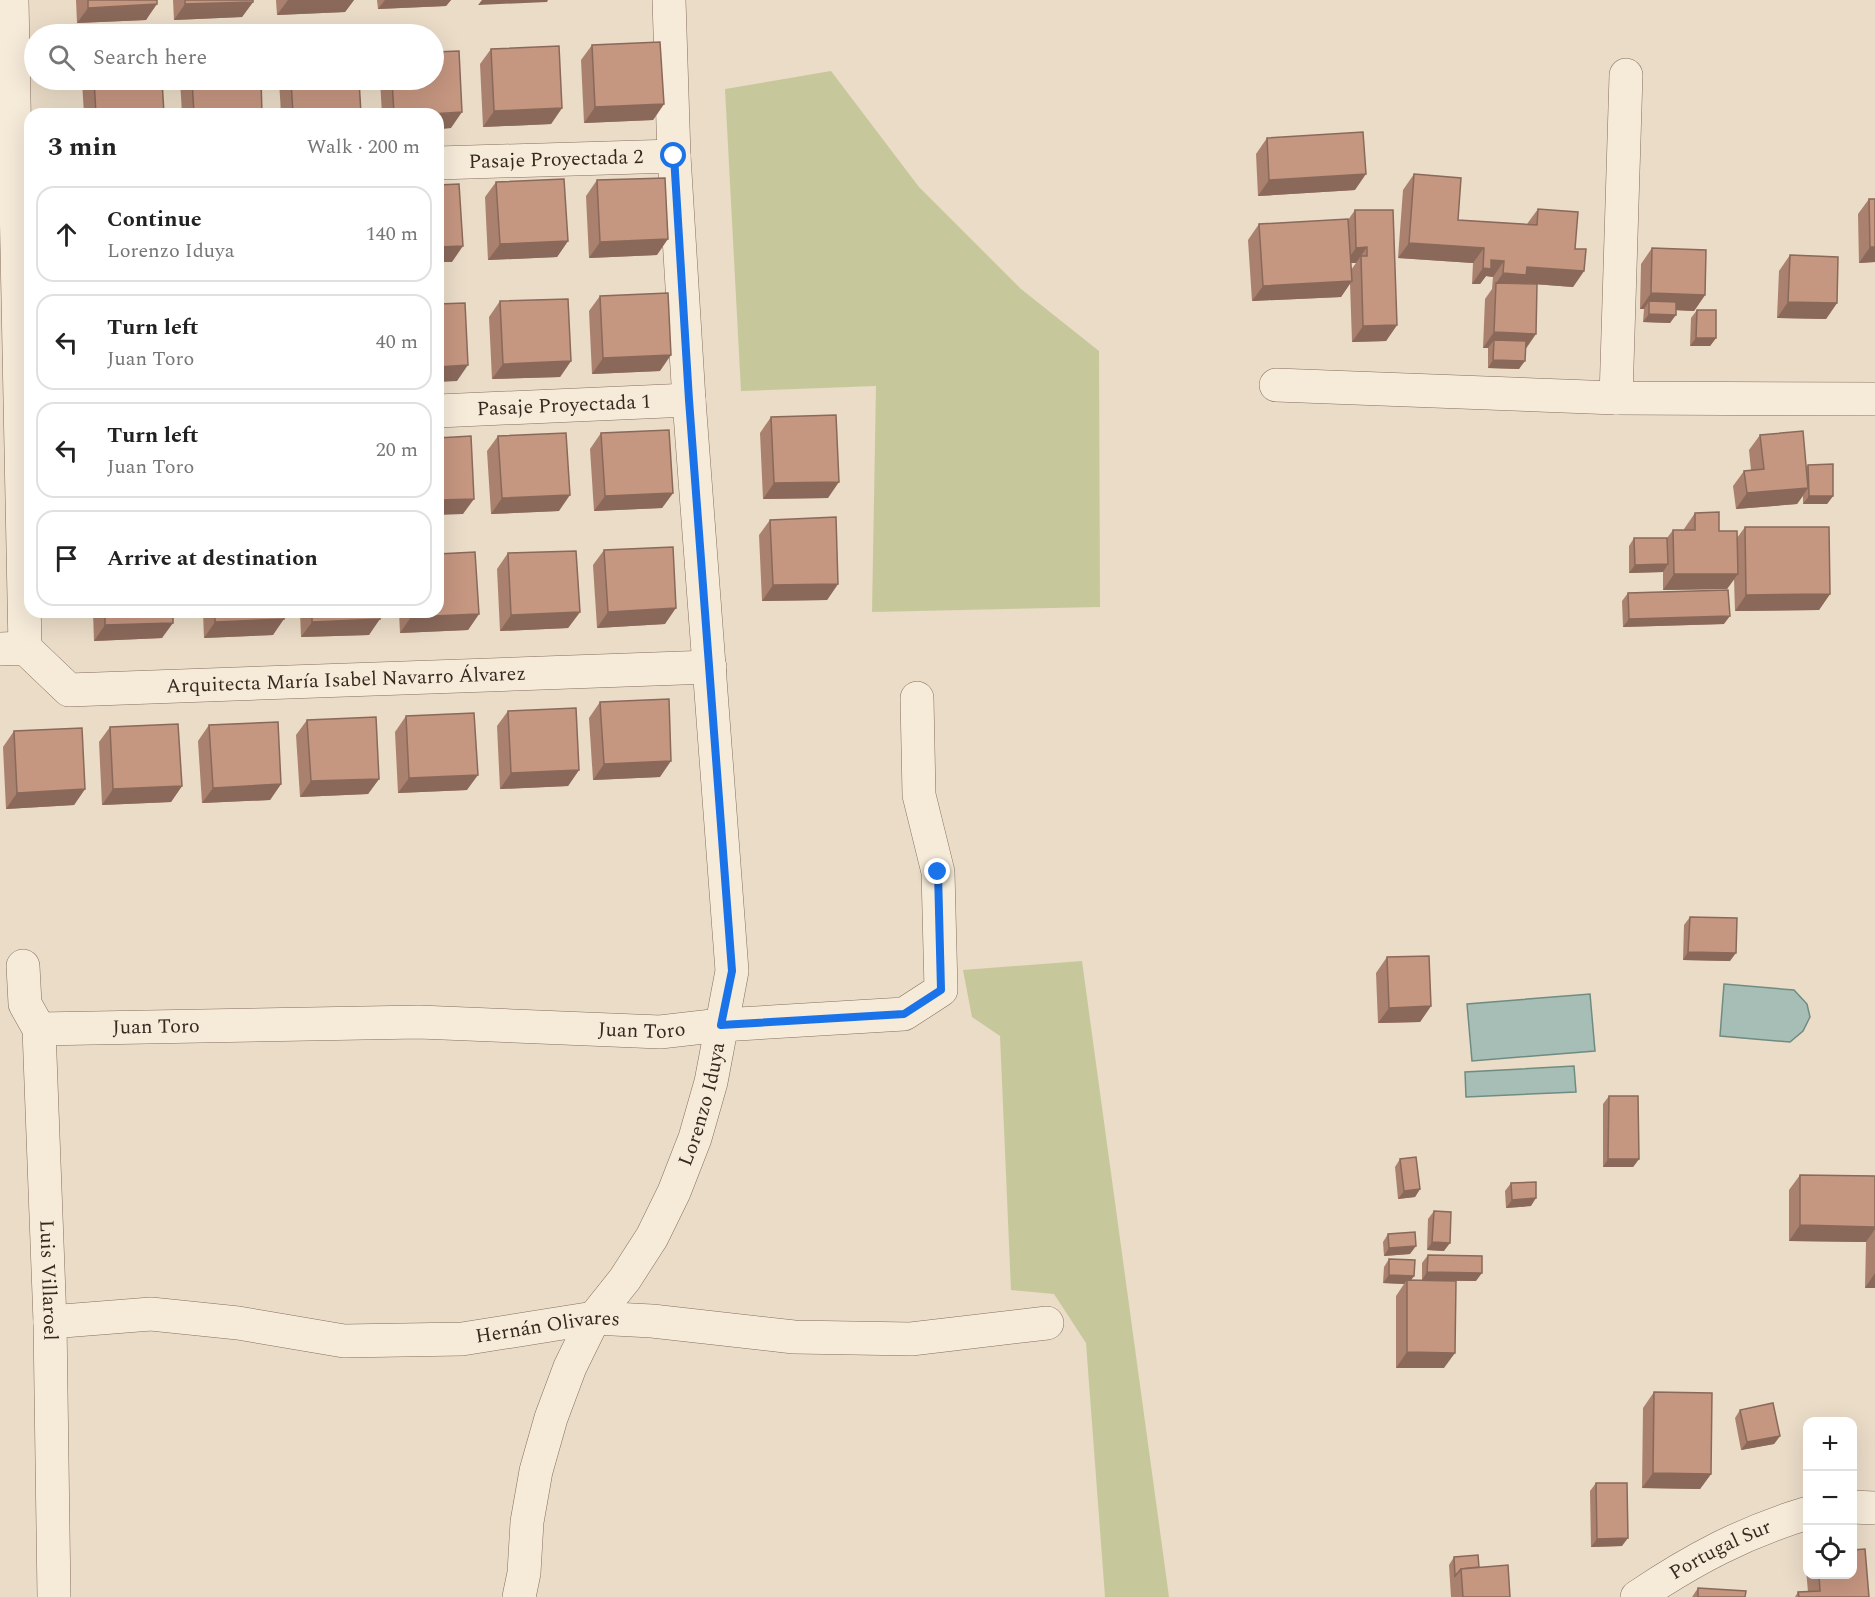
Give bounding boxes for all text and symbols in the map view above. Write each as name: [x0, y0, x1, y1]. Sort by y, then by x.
search box: [24, 24, 444, 90]
icon: search: [45, 41, 78, 74]
text: Search here: [93, 41, 207, 74]
text: 3 min: [48, 127, 117, 167]
text: Walk · 200 m: [307, 132, 420, 162]
street label: Pasaje Proyectada 2: [468, 142, 644, 177]
route start: [660, 142, 686, 168]
text: Continue: [107, 203, 202, 236]
icon: ahead: [50, 218, 83, 251]
text: 140 m: [366, 219, 418, 249]
text: Lorenzo Iduya: [107, 236, 234, 266]
text: Turn left: [107, 311, 199, 344]
icon: left: [50, 326, 83, 359]
text: 40 m: [376, 327, 418, 357]
text: Juan Toro: [107, 344, 194, 374]
street label: Pasaje Proyectada 1: [476, 387, 652, 424]
text: Turn left: [107, 419, 199, 452]
icon: left: [50, 434, 83, 467]
text: 20 m: [376, 435, 418, 465]
text: Juan Toro: [107, 452, 194, 482]
icon: arrive: [50, 542, 83, 575]
text: Arrive at destination: [107, 542, 318, 575]
street label: Arquitecta María Isabel Navarro Álvarez: [166, 659, 526, 702]
route end: [924, 858, 950, 884]
street label: Juan Toro: [112, 1011, 200, 1043]
street label: Juan Toro: [597, 1014, 687, 1047]
street label: Lorenzo Iduya: [671, 1039, 733, 1170]
street label: Luis Villaroel: [31, 1219, 65, 1341]
street label: Hernán Olivares: [473, 1303, 621, 1352]
map controls: [1803, 1417, 1857, 1579]
button: +: [1803, 1417, 1857, 1471]
button: −: [1803, 1471, 1857, 1525]
street label: Portugal Sur: [1664, 1512, 1776, 1588]
button: locate: [1803, 1525, 1857, 1579]

